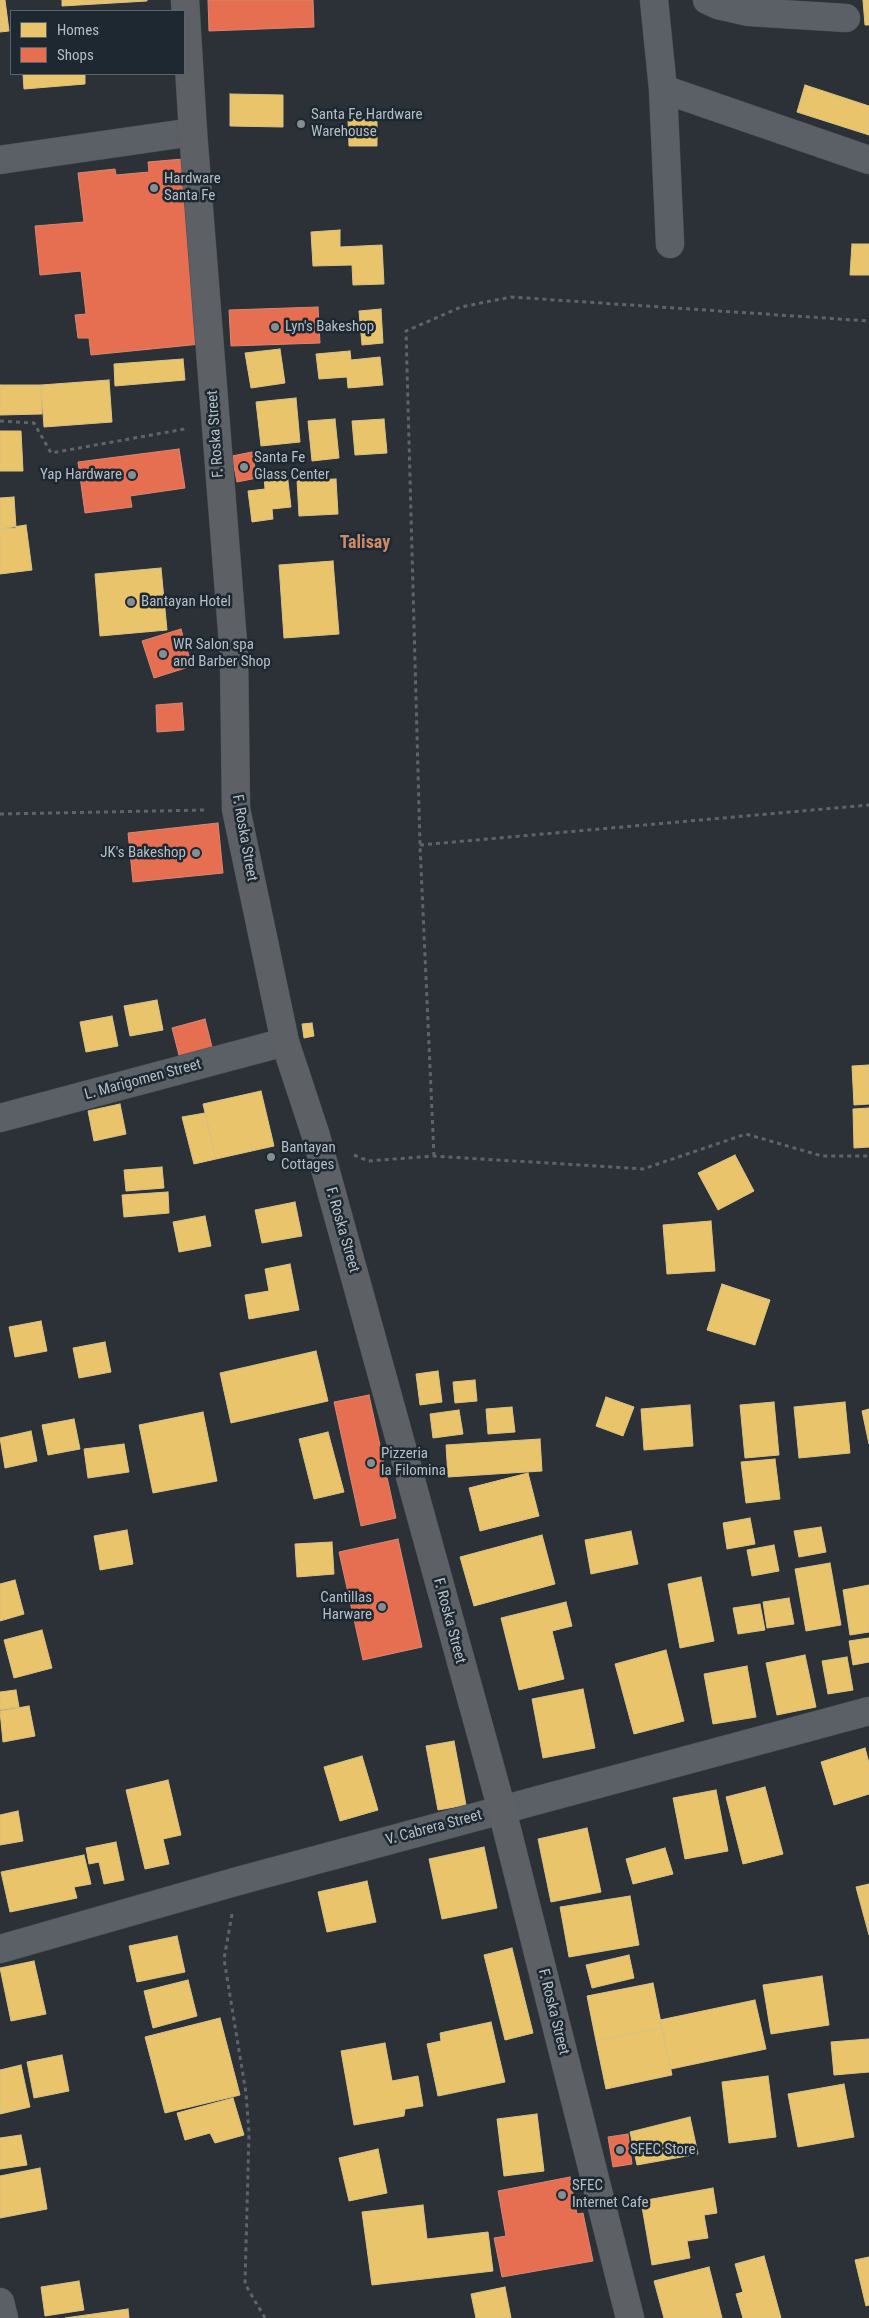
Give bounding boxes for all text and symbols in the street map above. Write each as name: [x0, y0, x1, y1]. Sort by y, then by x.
legend: [10, 10, 185, 75]
text: Homes: [57, 21, 99, 39]
text: Shops: [57, 46, 94, 64]
place label: Santa Fe Hardware Warehouse: [311, 106, 423, 141]
marker: Santa Fe Hardware Warehouse: [295, 118, 307, 130]
place label: Hardware Santa Fe: [164, 170, 221, 205]
marker: Hardware Santa Fe: [148, 182, 160, 194]
place label: Lyn's Bakeshop: [285, 318, 374, 336]
marker: Lyn's Bakeshop: [269, 321, 281, 333]
street label: F. Roska Street: [204, 390, 228, 478]
place label: Santa Fe Glass Center: [254, 449, 329, 484]
marker: Santa Fe Glass Center: [238, 461, 250, 473]
place label: Yap Hardware: [40, 466, 122, 484]
marker: Yap Hardware: [126, 469, 138, 481]
district label: Talisay: [340, 532, 390, 554]
place label: Bantayan Hotel: [141, 593, 231, 611]
marker: Bantayan Hotel: [125, 596, 137, 608]
place label: WR Salon spa and Barber Shop: [173, 636, 271, 671]
marker: WR Salon spa and Barber Shop: [157, 648, 169, 660]
street label: F. Roska Street: [228, 793, 260, 883]
place label: JK's Bakeshop: [100, 844, 186, 862]
marker: JK's Bakeshop: [190, 847, 202, 859]
street label: L. Marigomen Street: [83, 1056, 203, 1104]
place label: Bantayan Cottages: [281, 1139, 336, 1174]
marker: Bantayan Cottages: [265, 1151, 277, 1163]
street label: F. Roska Street: [321, 1185, 363, 1275]
place label: Pizzeria la Filomina: [381, 1445, 446, 1480]
marker: Pizzeria la Filomina: [365, 1457, 377, 1469]
street label: F. Roska Street: [429, 1576, 469, 1666]
place label: Cantillas Harware: [320, 1589, 372, 1624]
marker: Cantillas Harware: [376, 1601, 388, 1613]
street label: V. Cabrera Street: [384, 1807, 484, 1849]
street label: F. Roska Street: [534, 1967, 572, 2057]
place label: SFEC Store: [630, 2141, 695, 2159]
marker: SFEC Store: [614, 2144, 626, 2156]
place label: SFEC Internet Cafe: [572, 2177, 649, 2212]
marker: SFEC Internet Cafe: [556, 2189, 568, 2201]

